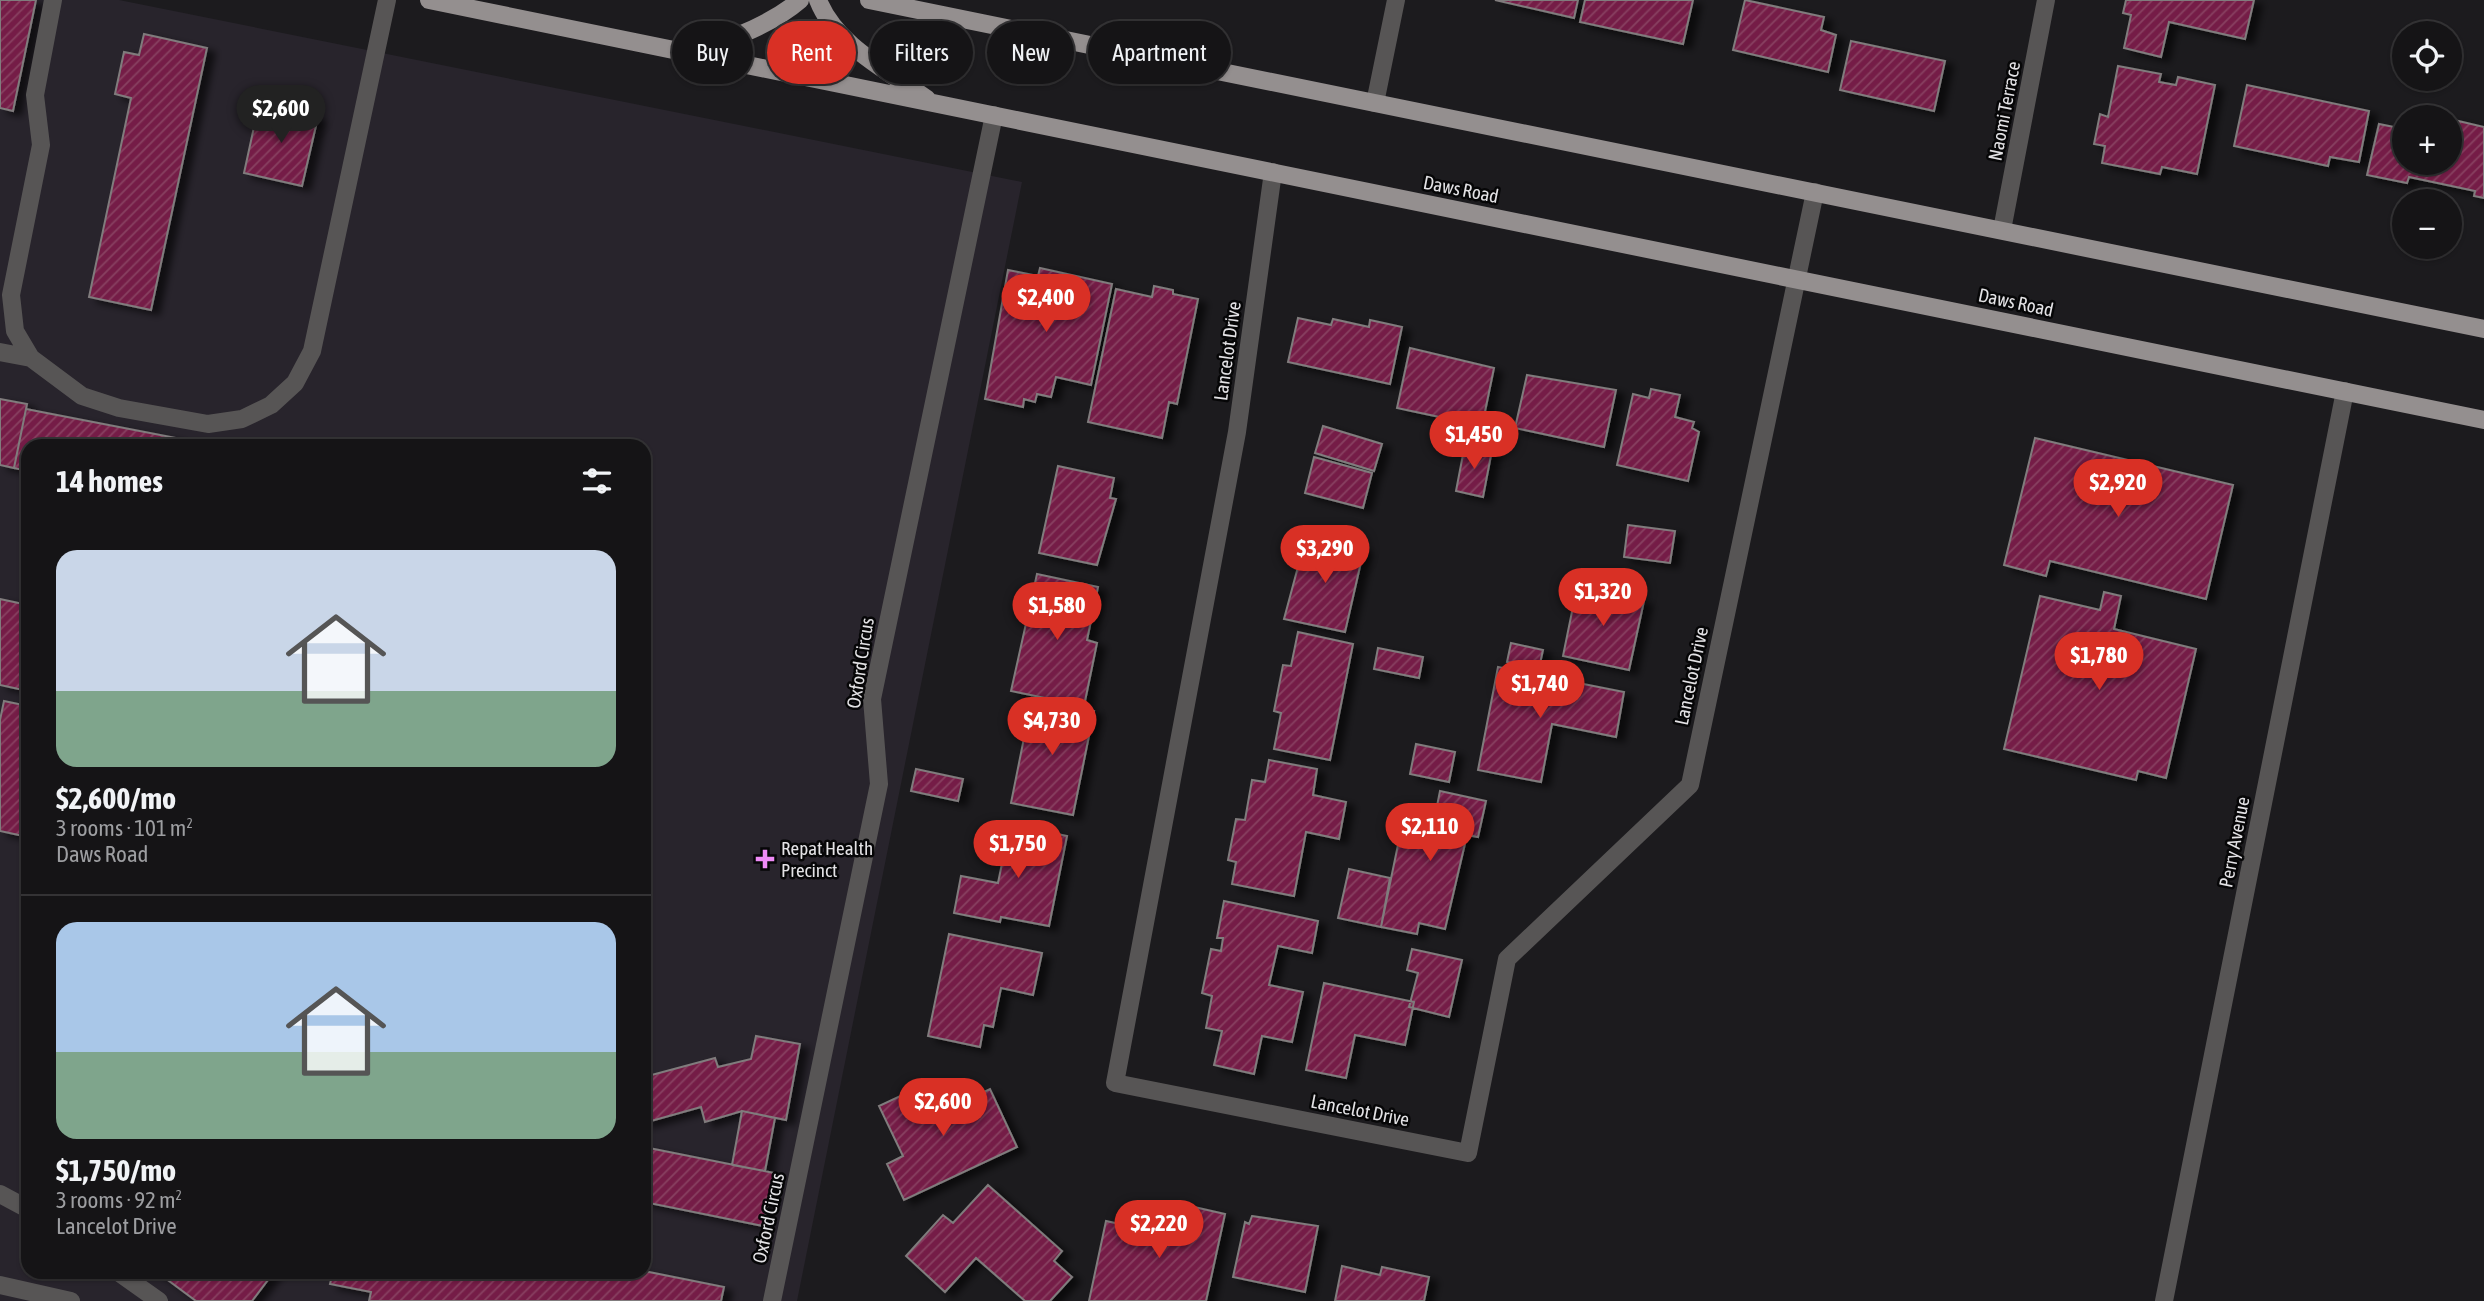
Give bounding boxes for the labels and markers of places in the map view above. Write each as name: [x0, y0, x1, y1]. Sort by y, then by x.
pin: $2,600: [224, 86, 338, 145]
pin: $2,400: [989, 274, 1103, 334]
pin: $1,450: [1417, 412, 1531, 471]
pin: $2,920: [2061, 460, 2175, 519]
pin: $3,290: [1268, 526, 1382, 585]
pin: $1,320: [1546, 568, 1660, 628]
pin: $1,580: [1000, 582, 1114, 642]
pin: $1,780: [2042, 632, 2156, 692]
pin: $1,740: [1483, 660, 1597, 720]
pin: $4,730: [995, 698, 1109, 757]
pin: $2,110: [1373, 804, 1487, 863]
pin: $1,750: [961, 820, 1075, 880]
place label: Repat Health Precinct: [781, 837, 873, 881]
marker: Repat Health Precinct: [755, 849, 775, 869]
pin: $2,600: [886, 1078, 1000, 1138]
pin: $2,220: [1102, 1200, 1216, 1260]

